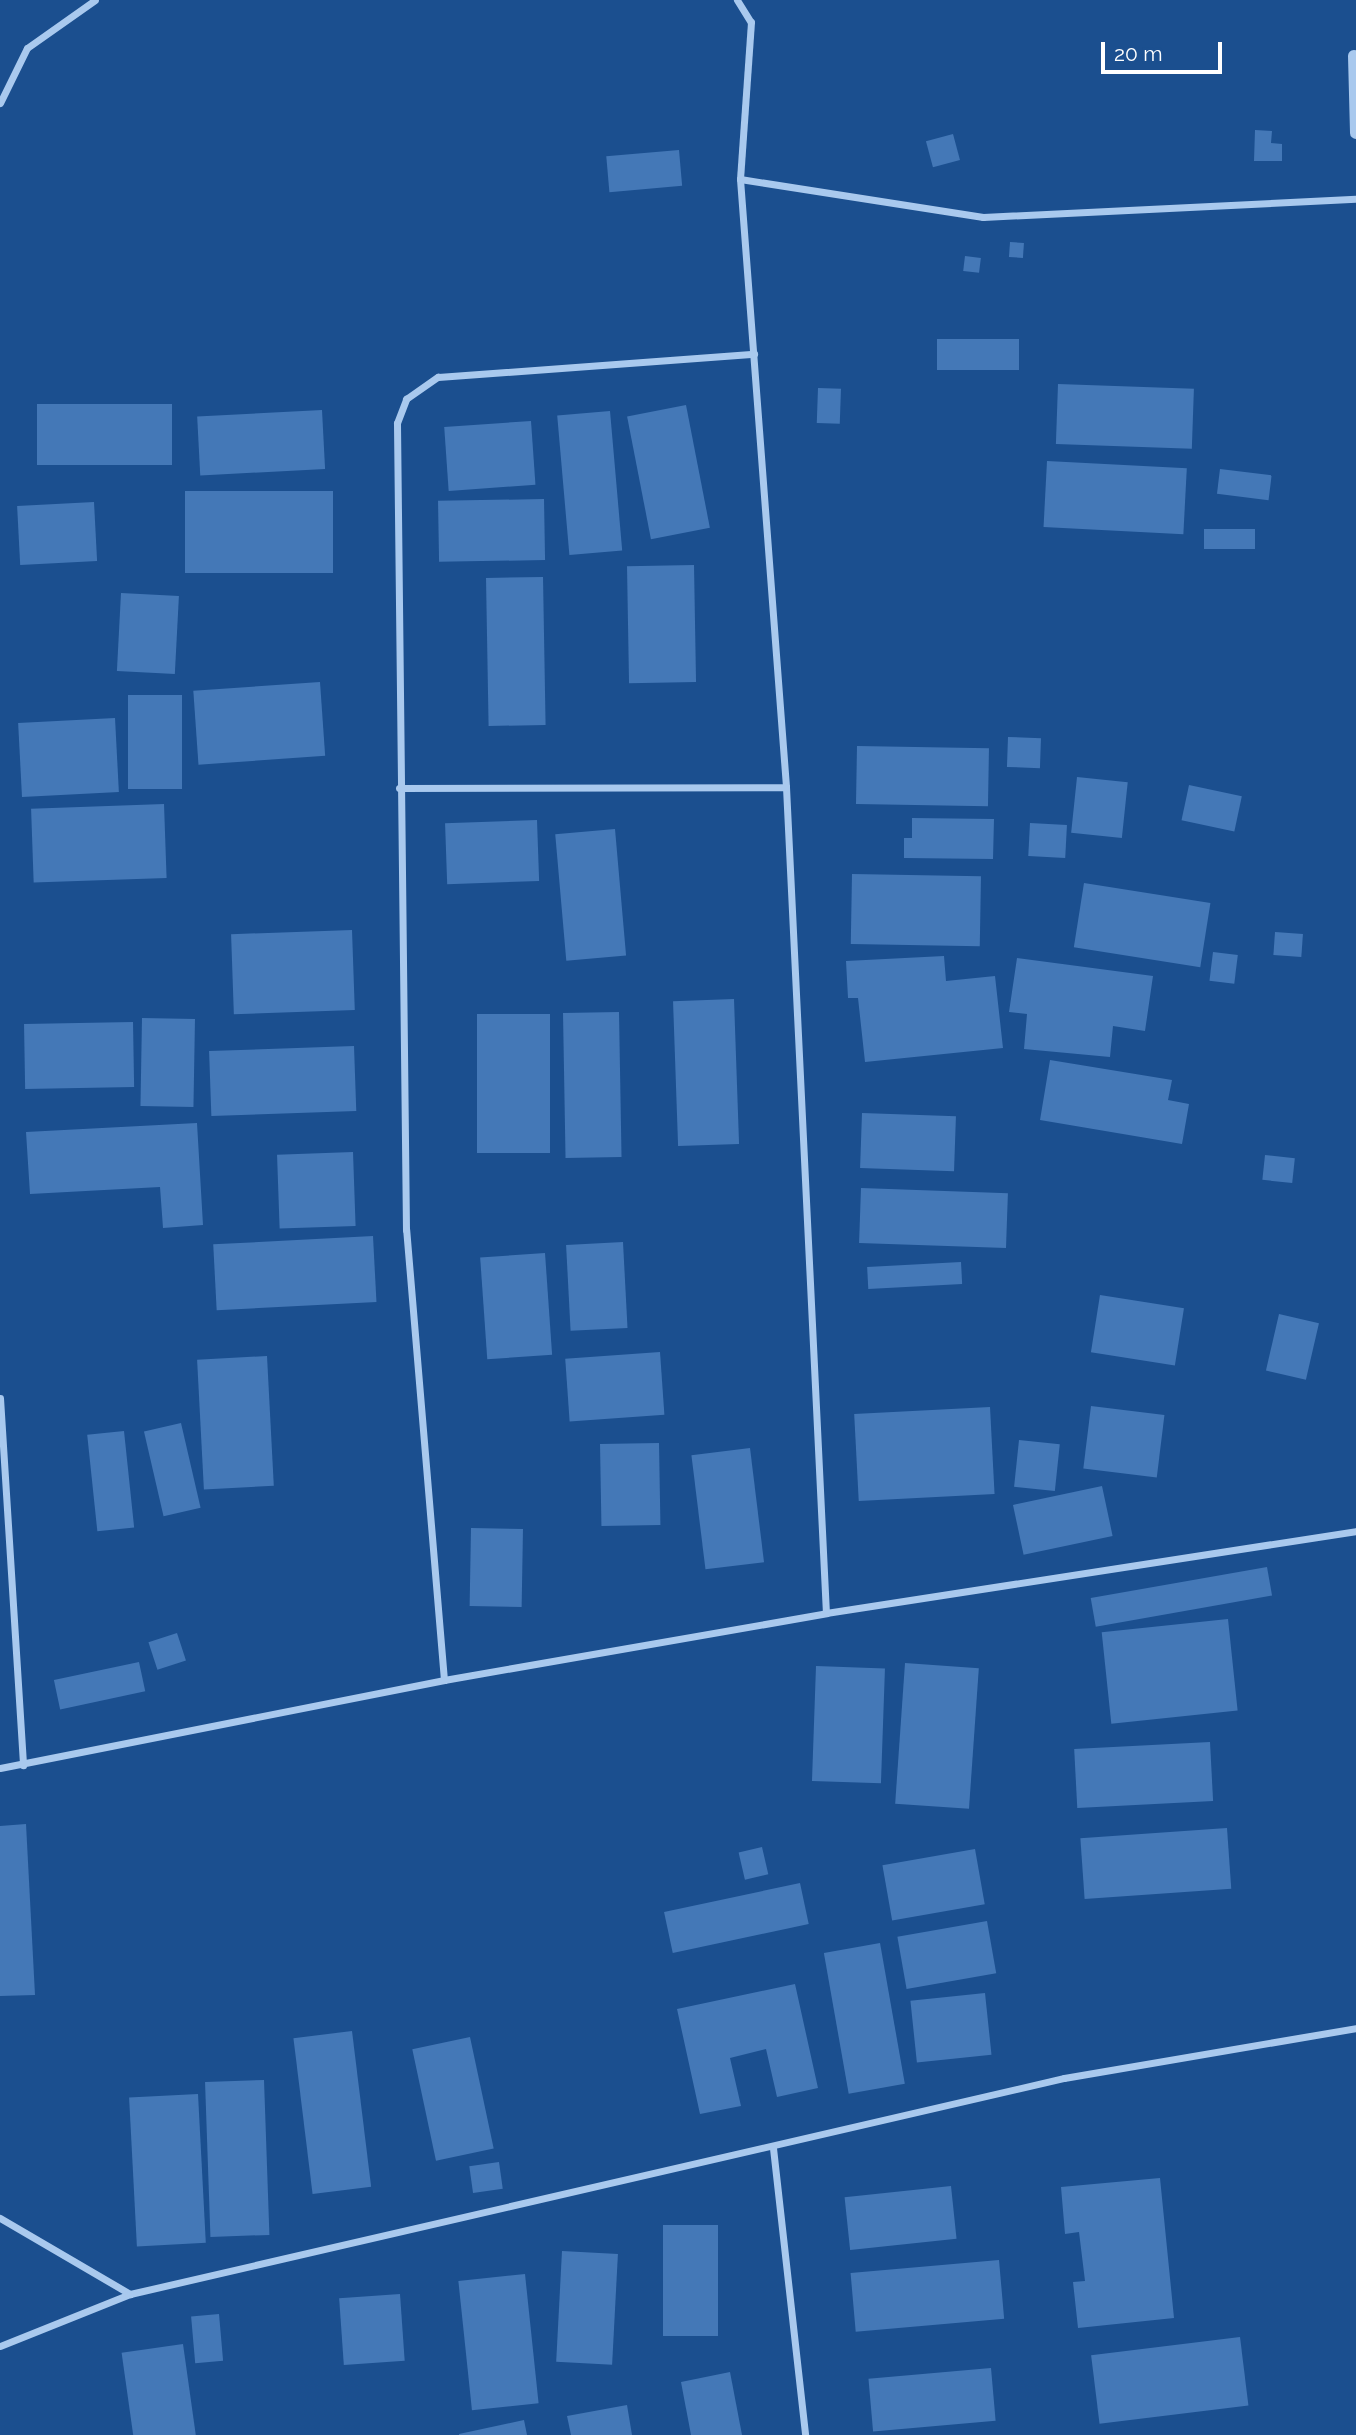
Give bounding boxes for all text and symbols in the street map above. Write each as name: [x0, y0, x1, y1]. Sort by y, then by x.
scale bar: [1104, 28, 1225, 72]
text: 20 m: [1114, 41, 1162, 66]

